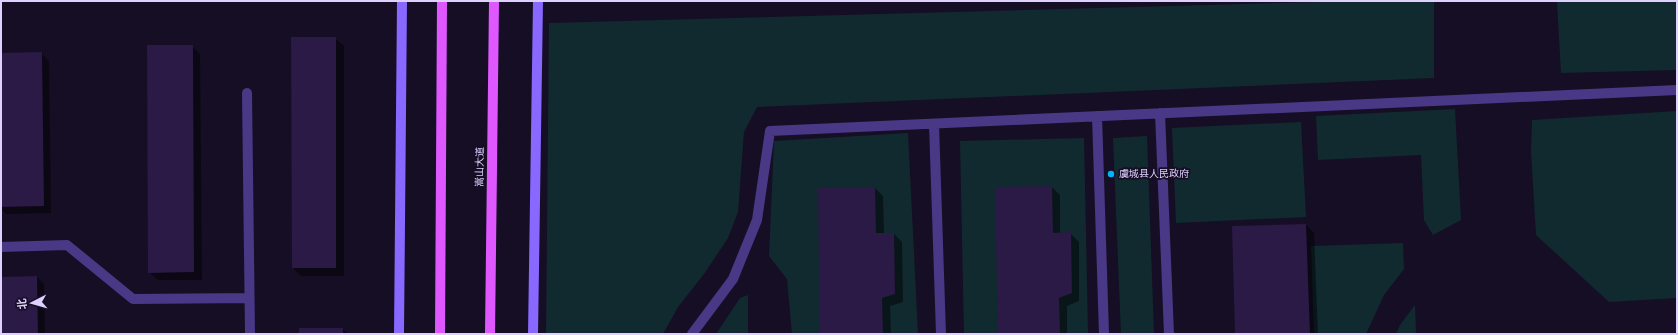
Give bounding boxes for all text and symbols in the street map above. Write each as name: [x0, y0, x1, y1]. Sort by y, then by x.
street label: 嵩山大道: [474, 147, 486, 187]
place label: 虞城县人民政府: [1119, 168, 1189, 180]
marker: 虞城县人民政府: [1106, 169, 1116, 179]
north arrow: [12, 283, 52, 323]
text: 北: [16, 298, 30, 310]

